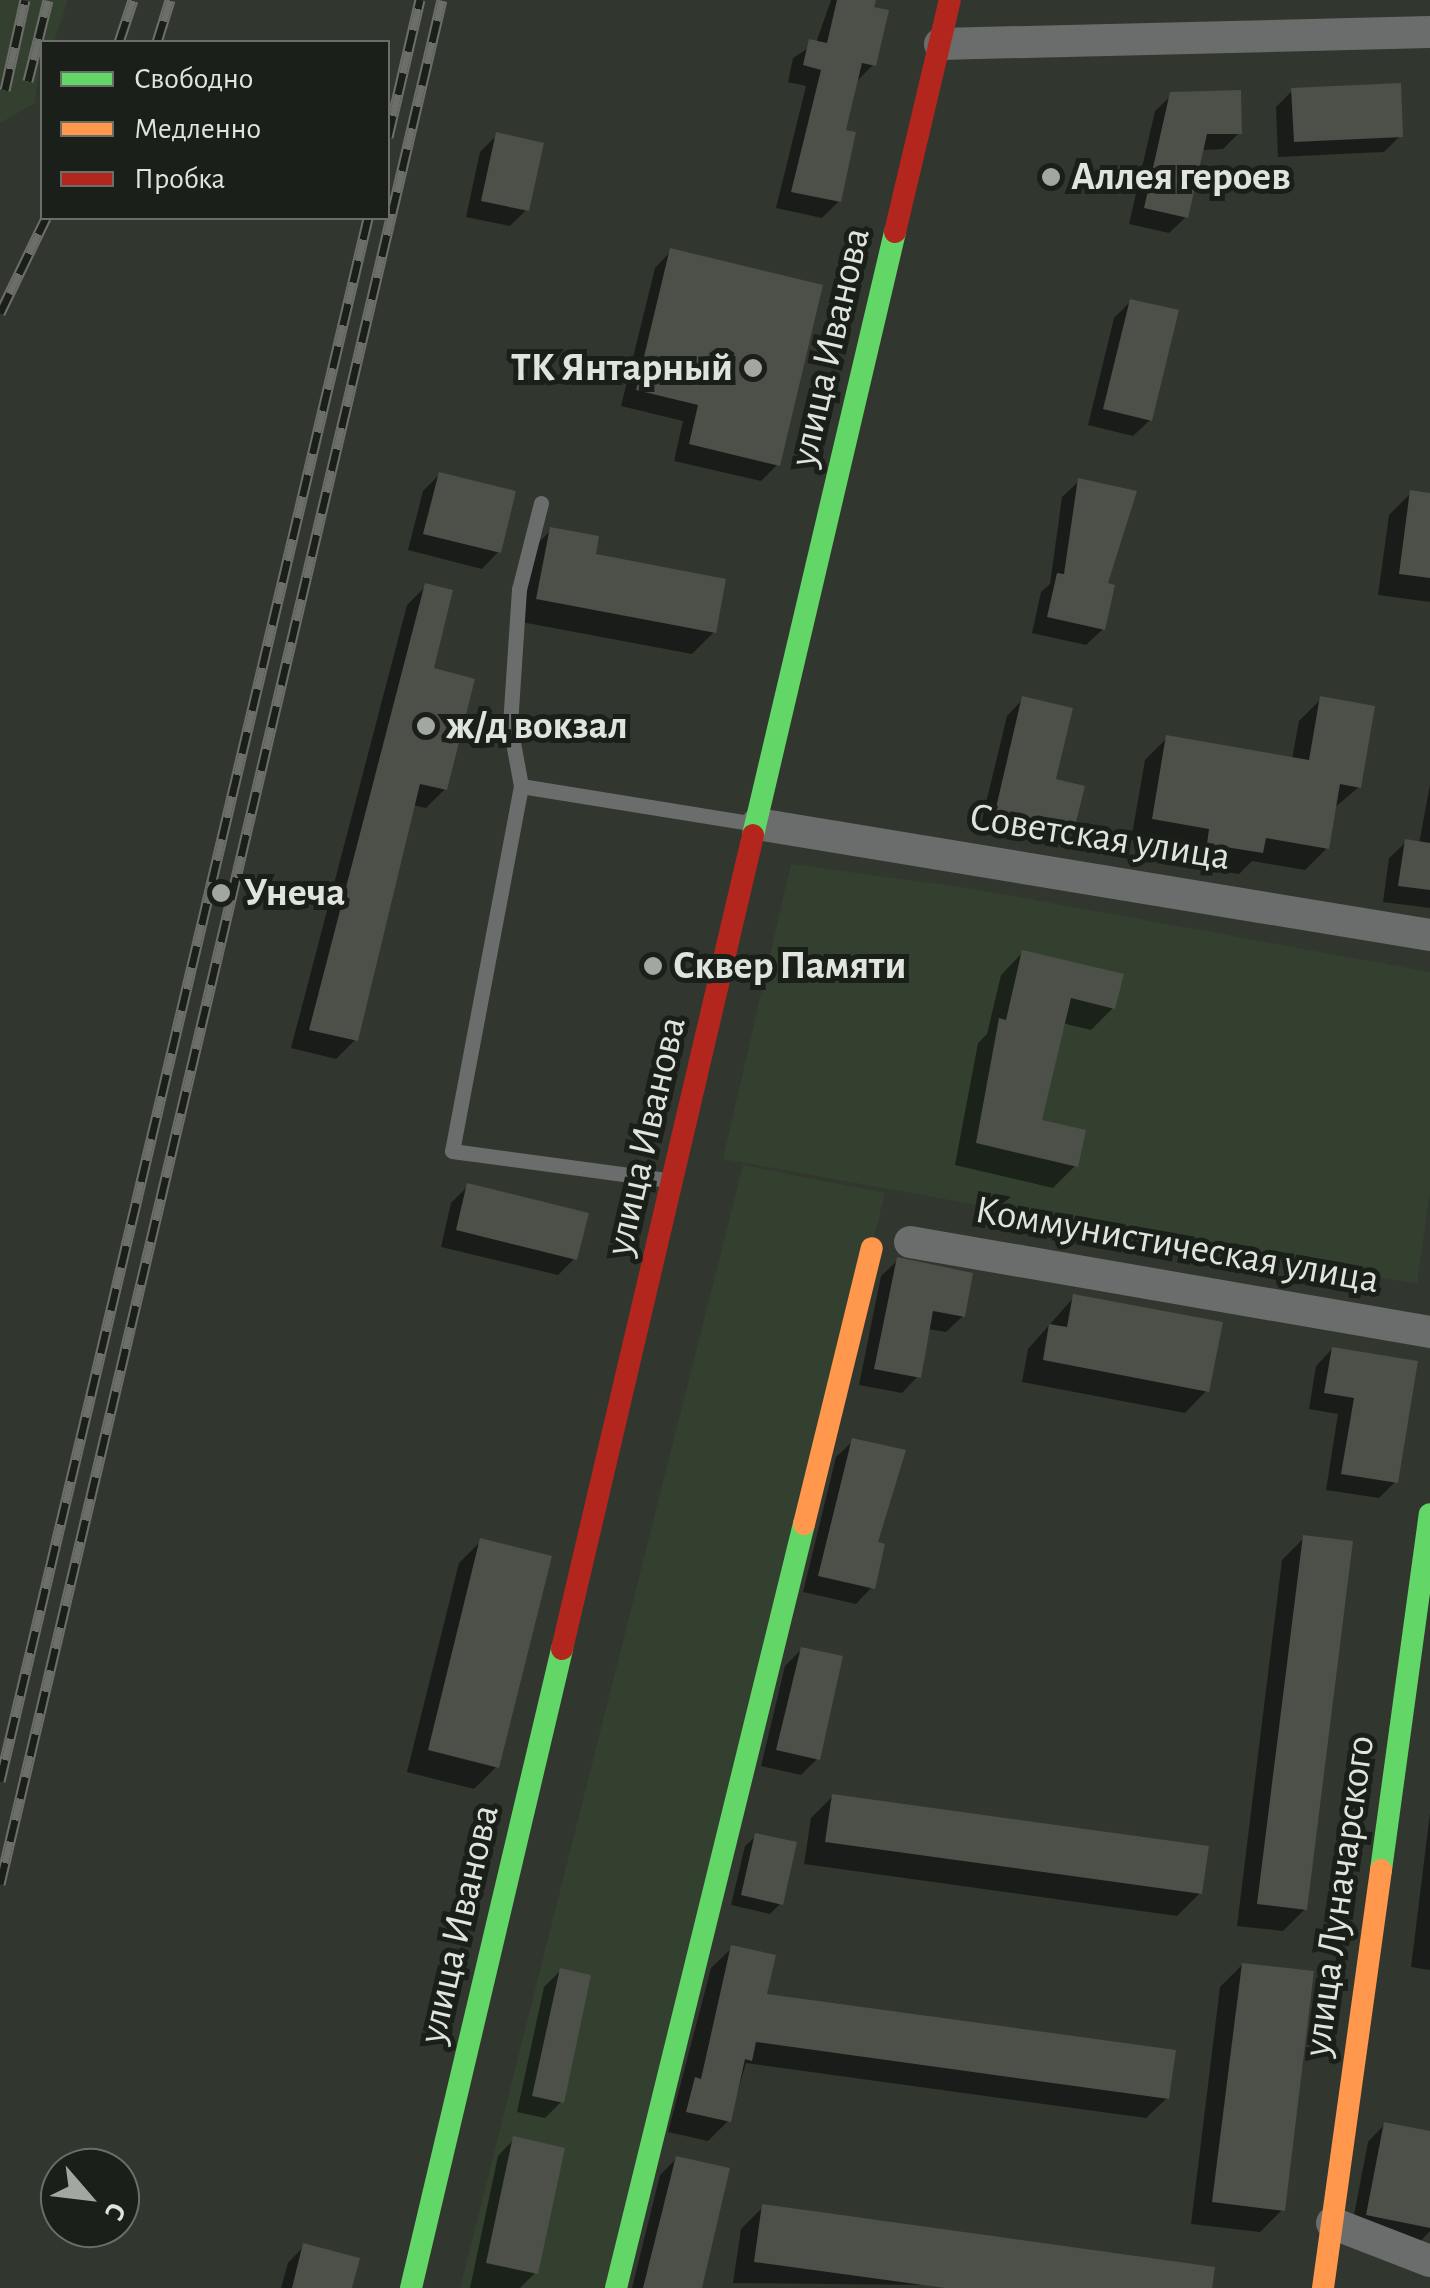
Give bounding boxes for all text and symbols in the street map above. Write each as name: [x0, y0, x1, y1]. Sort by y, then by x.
legend: [40, 40, 390, 220]
text: Свободно: [134, 64, 253, 94]
text: Медленно: [134, 114, 261, 144]
place label: Аллея героев: [1071, 153, 1291, 201]
text: Пробка: [134, 164, 225, 194]
marker: Аллея героев: [1040, 166, 1062, 188]
street label: улица Иванова: [779, 223, 881, 471]
place label: ТК Янтарный: [511, 344, 733, 392]
marker: ТК Янтарный: [742, 357, 764, 379]
place label: ж/д вокзал: [446, 702, 628, 750]
marker: ж/д вокзал: [415, 715, 437, 737]
street label: Советская улица: [966, 793, 1234, 881]
place label: Унеча: [244, 869, 345, 917]
marker: Унеча: [208, 880, 234, 906]
place label: Сквер Памяти: [673, 942, 906, 990]
marker: Сквер Памяти: [642, 955, 664, 977]
street label: улица Иванова: [595, 1012, 697, 1260]
street label: Коммунистическая улица: [971, 1186, 1383, 1304]
street label: улица Луначарского: [1293, 1733, 1385, 2059]
street label: улица Иванова: [408, 1800, 510, 2048]
north arrow: [40, 2148, 140, 2248]
text: С: [99, 2198, 131, 2225]

